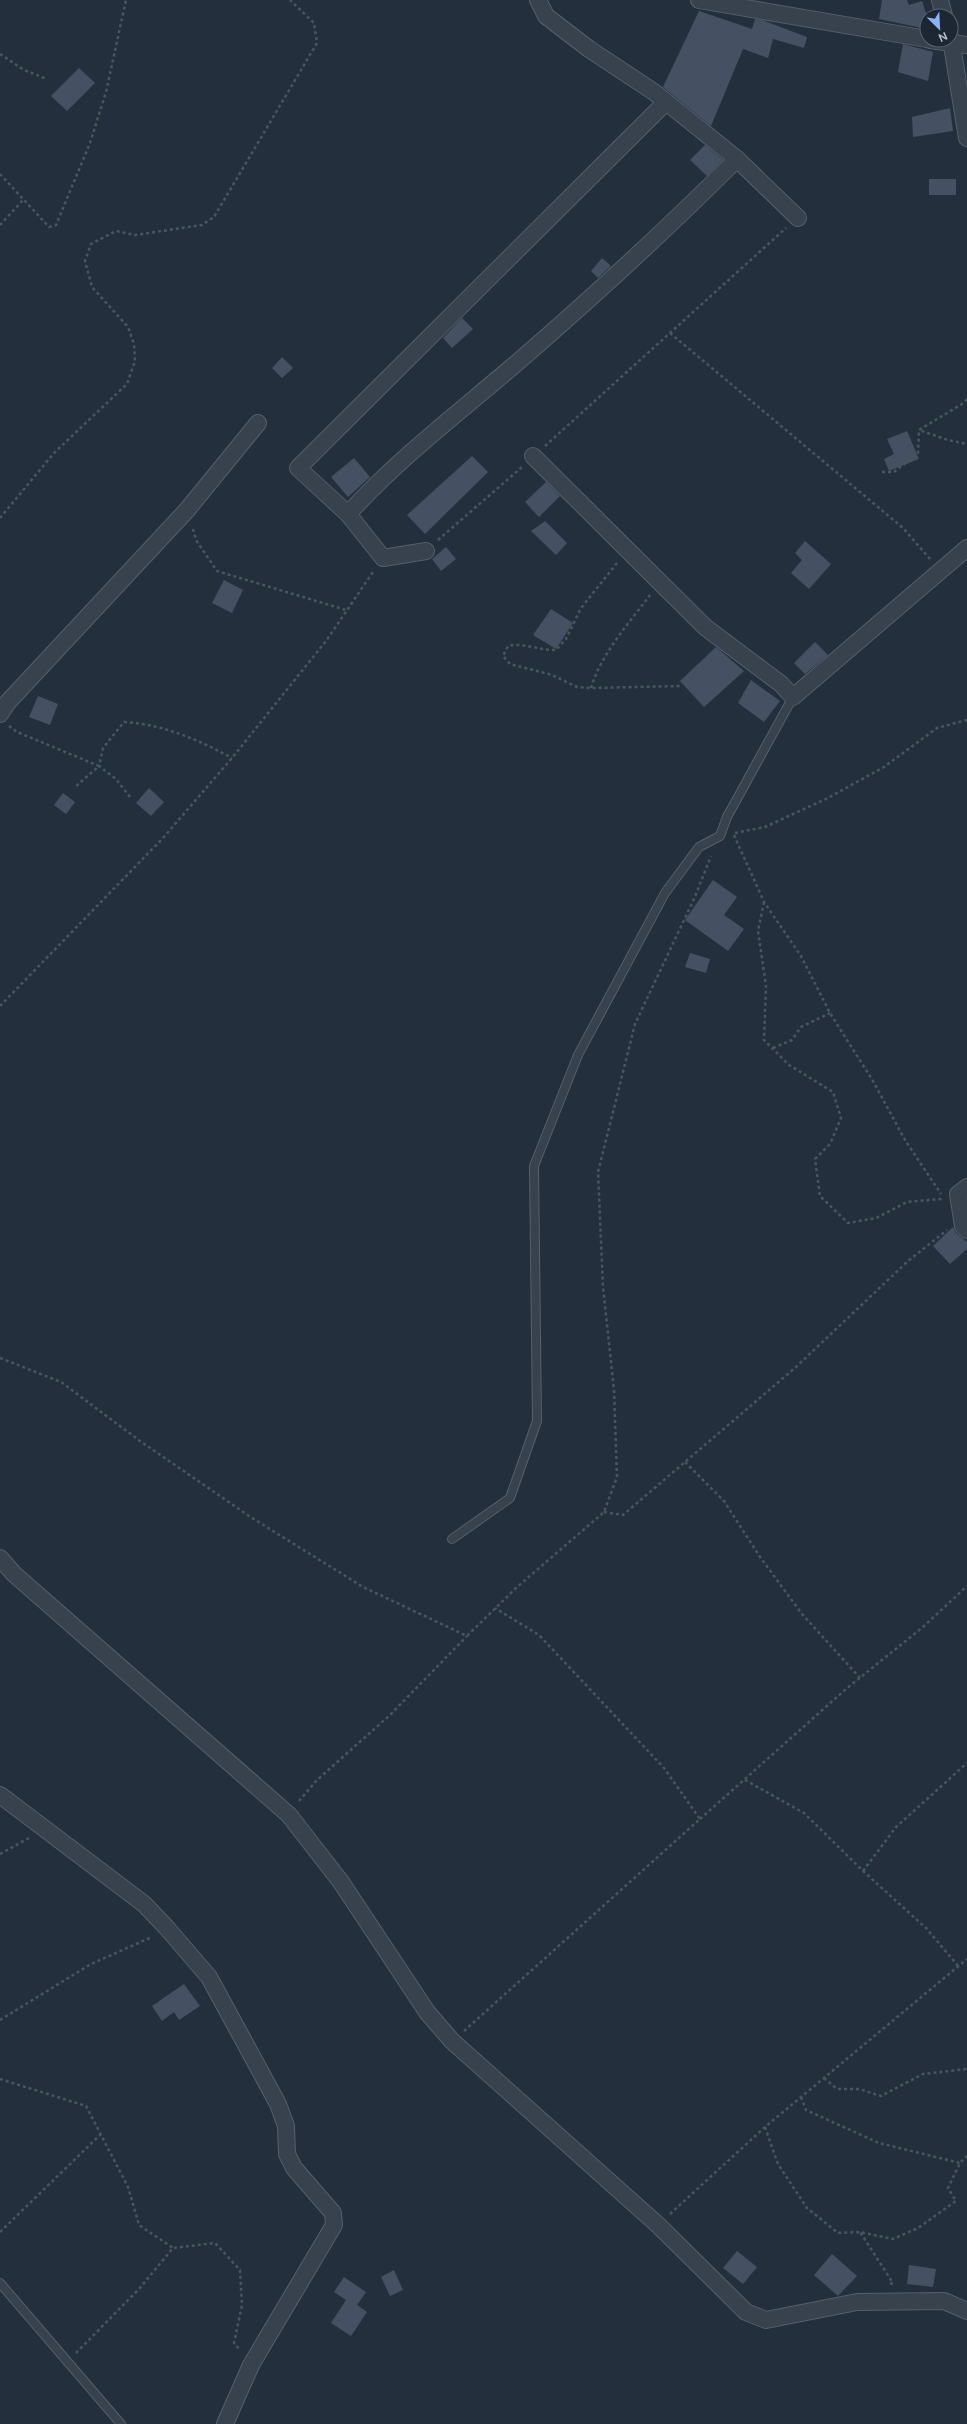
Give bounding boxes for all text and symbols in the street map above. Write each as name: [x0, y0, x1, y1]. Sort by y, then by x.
north arrow: [919, 8, 959, 48]
text: N: [936, 29, 949, 44]

